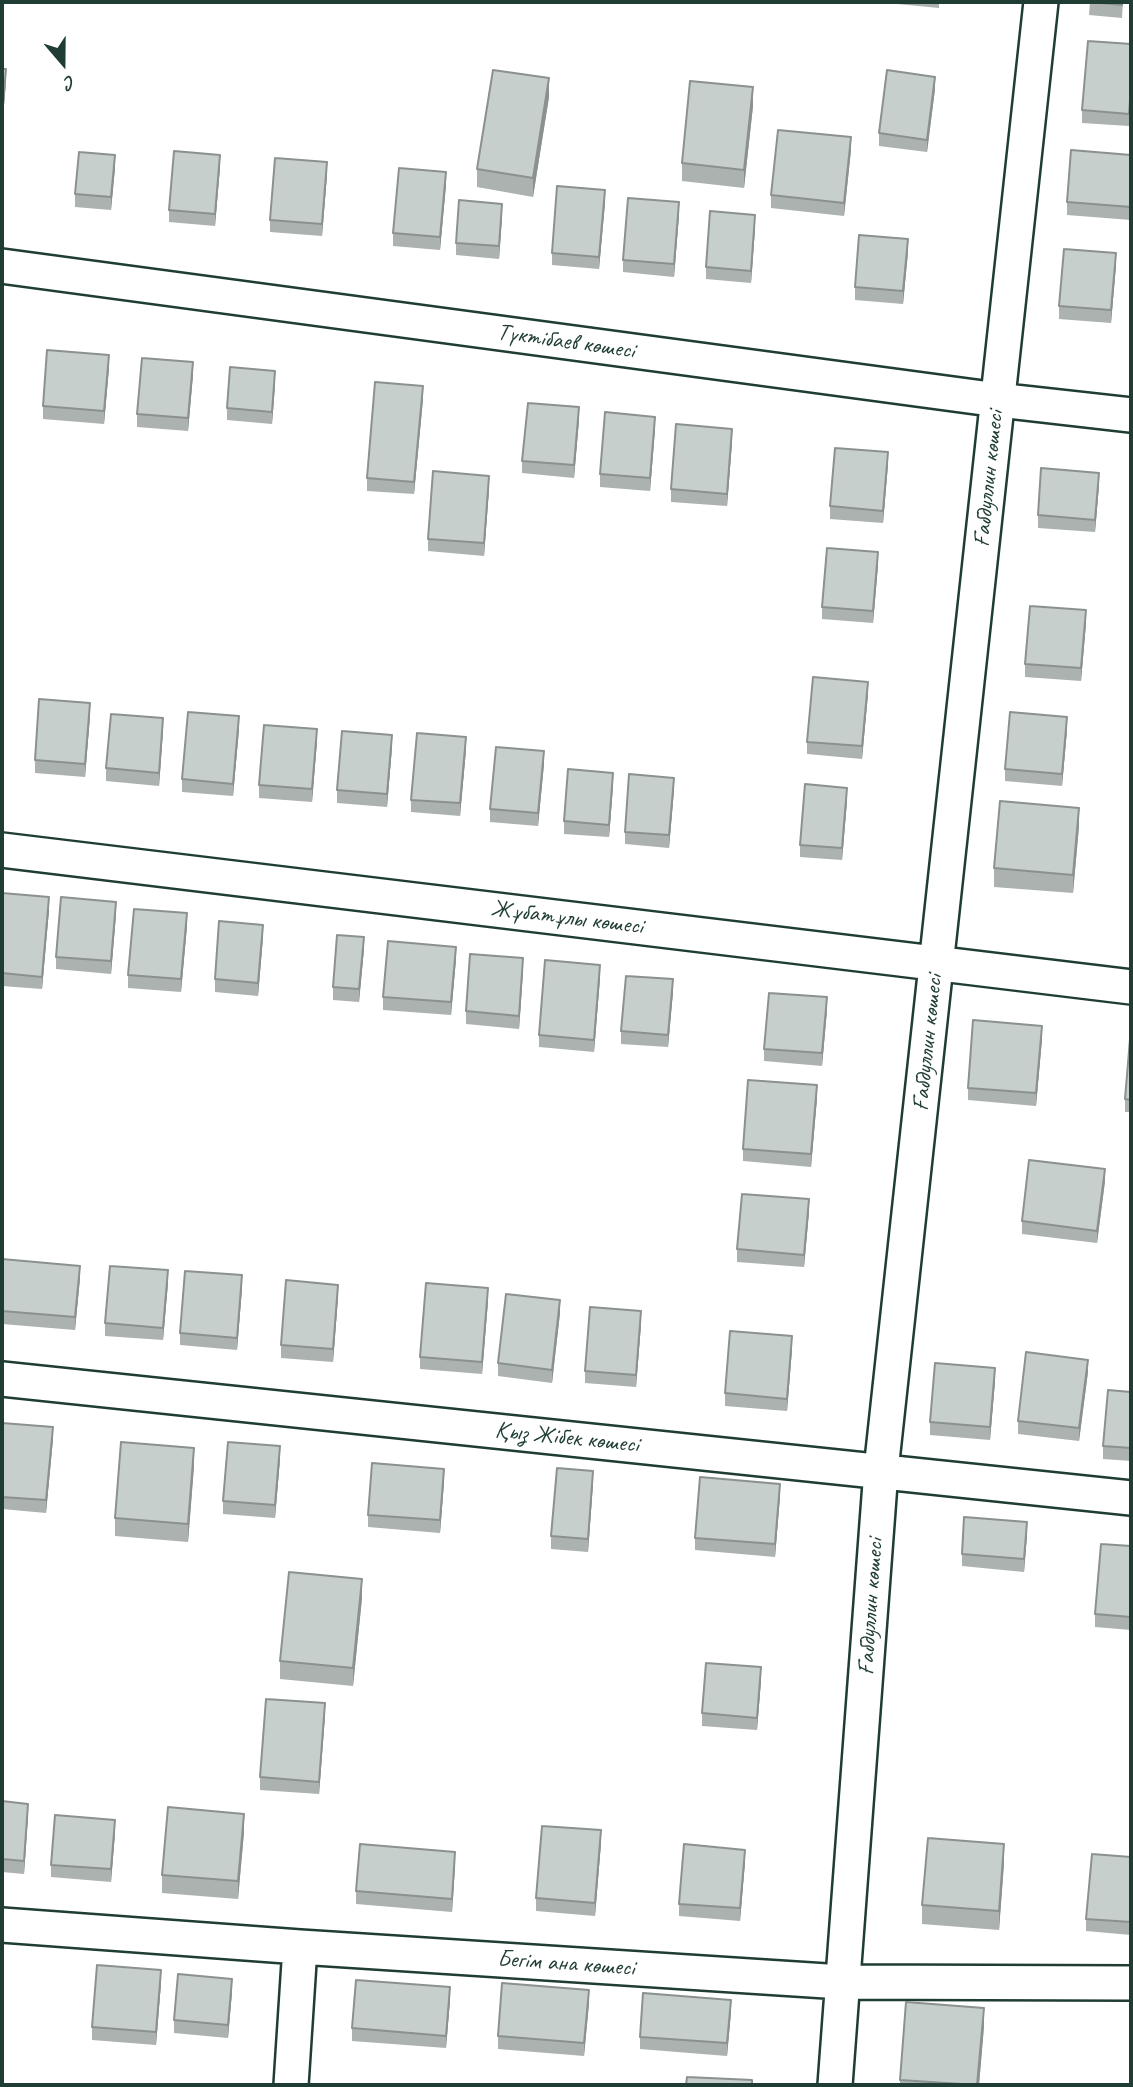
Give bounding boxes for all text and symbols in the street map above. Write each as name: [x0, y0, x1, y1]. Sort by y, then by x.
north arrow: [28, 28, 98, 98]
text: С: [62, 70, 79, 96]
street label: Түктібаев көшесі: [495, 318, 637, 366]
street label: Ғабдуллин көшесі: [967, 409, 1011, 549]
street label: Жұбатұлы көшесі: [489, 894, 645, 942]
street label: Ғабдуллин көшесі: [906, 973, 950, 1113]
street label: Қыз Жібек көшесі: [494, 1416, 640, 1460]
street label: Ғабдуллин көшесі: [852, 1537, 890, 1677]
street label: Бегім ана көшесі: [496, 1945, 636, 1983]

